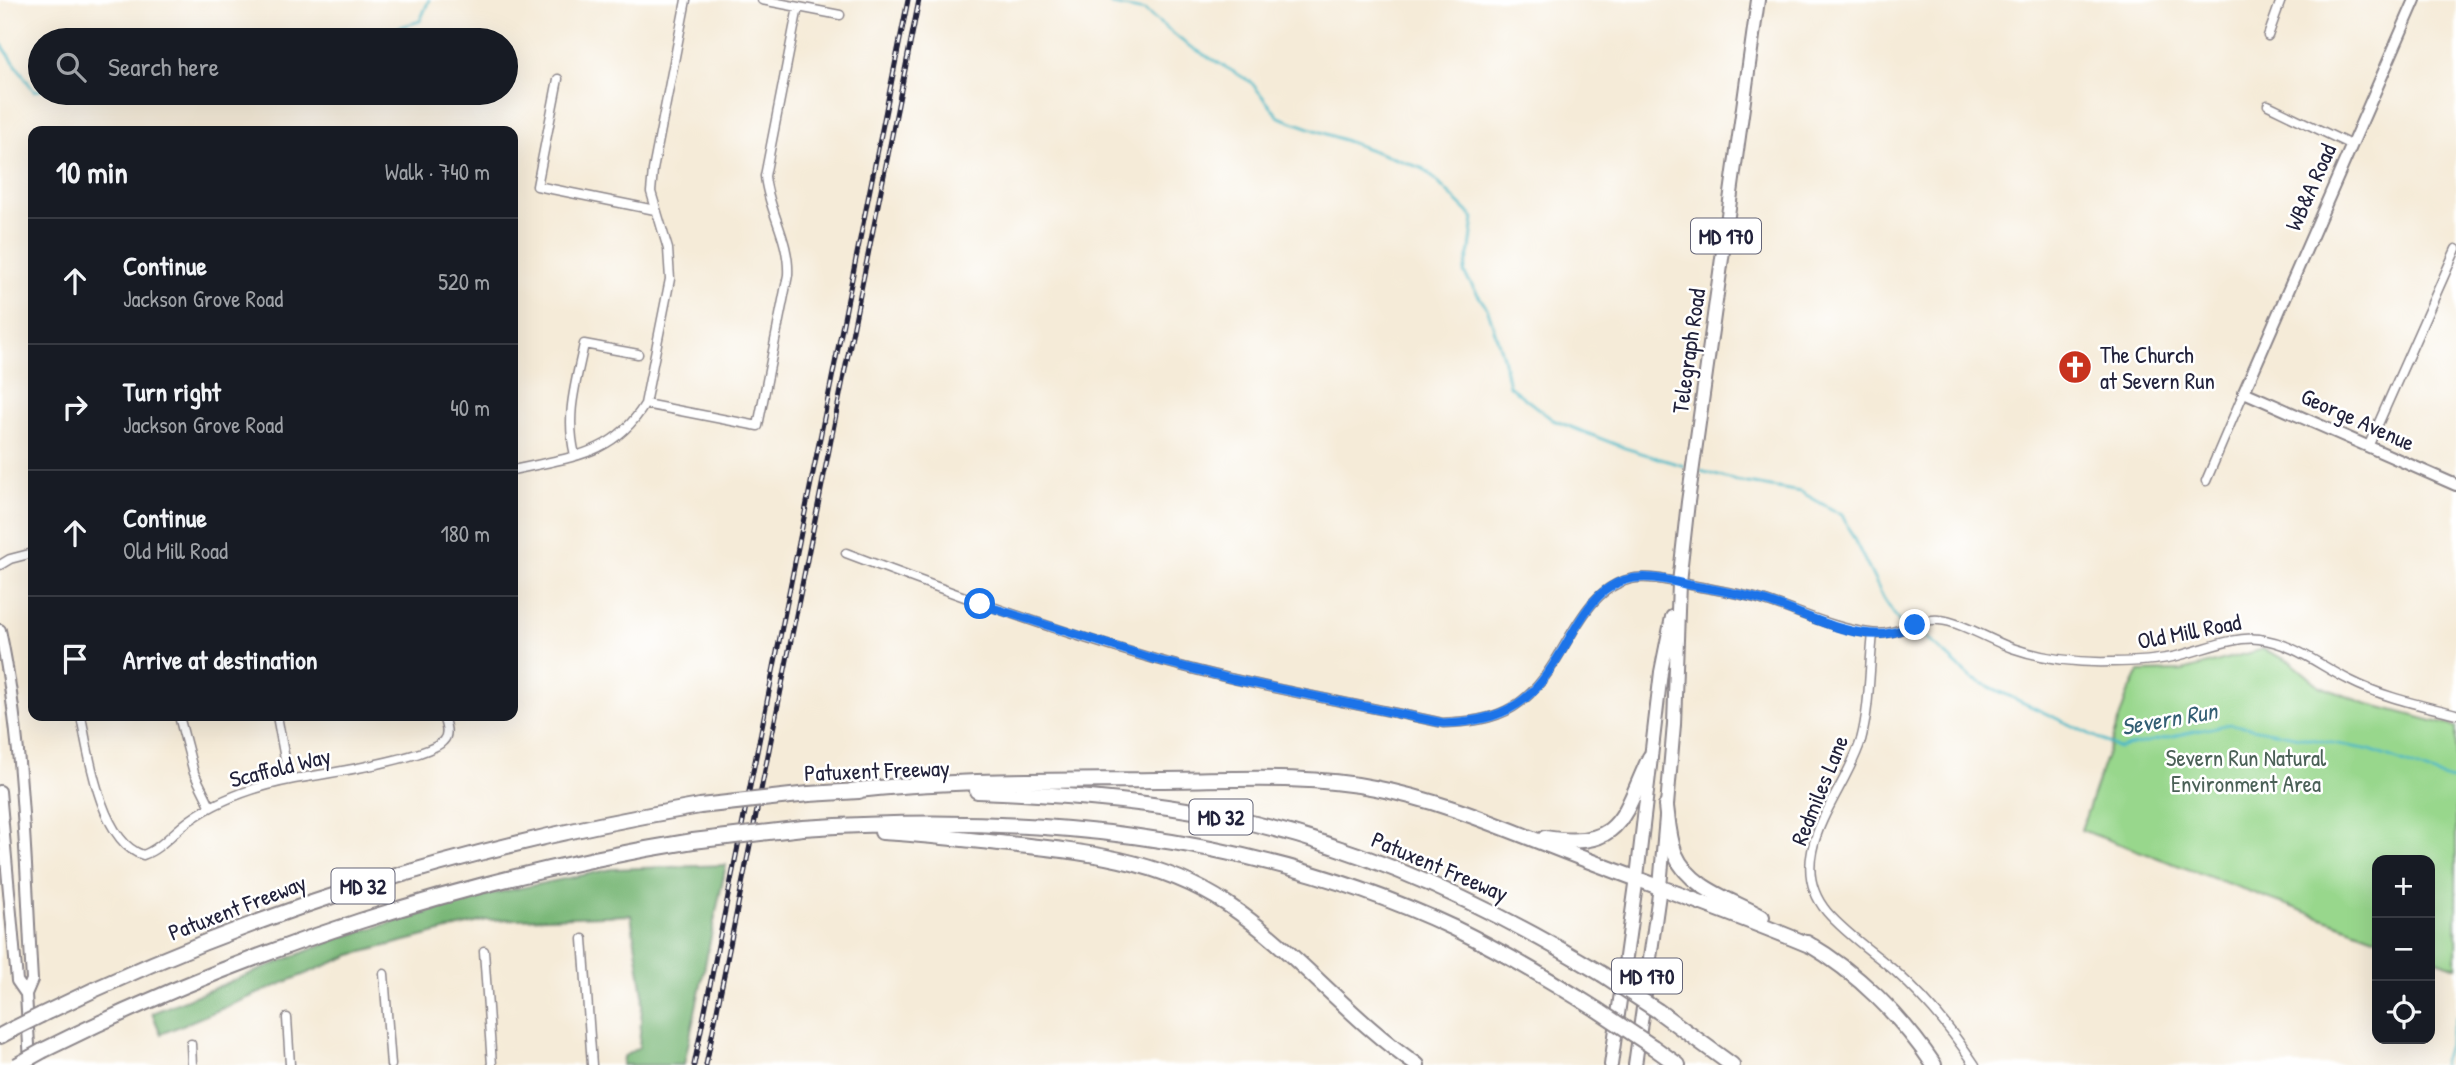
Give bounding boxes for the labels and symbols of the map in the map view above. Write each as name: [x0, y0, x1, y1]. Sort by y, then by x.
street label: WB&A Road: [2277, 139, 2343, 235]
road number: MD 170: [1691, 218, 1761, 254]
street label: Telegraph Road: [1664, 287, 1712, 415]
place label: The Church at Severn Run: [2100, 339, 2215, 396]
church icon: The Church at Severn Run: [2056, 348, 2094, 386]
street label: George Avenue: [2296, 380, 2420, 458]
route start: [964, 588, 995, 619]
street label: Old Mill Road: [2135, 606, 2243, 656]
route end: [1899, 609, 1930, 640]
water label: Severn Run: [2119, 693, 2221, 742]
street label: Redmiles Lane: [1783, 730, 1855, 850]
street label: Scaffold Way: [226, 739, 334, 795]
park label: Severn Run Natural Environment Area: [2166, 742, 2327, 799]
street label: Patuxent Freeway: [804, 752, 950, 788]
road number: MD 32: [1190, 800, 1252, 834]
street label: Patuxent Freeway: [1367, 823, 1513, 909]
street label: Patuxent Freeway: [164, 866, 311, 948]
road number: MD 32: [332, 868, 394, 903]
road number: MD 170: [1612, 958, 1682, 993]

